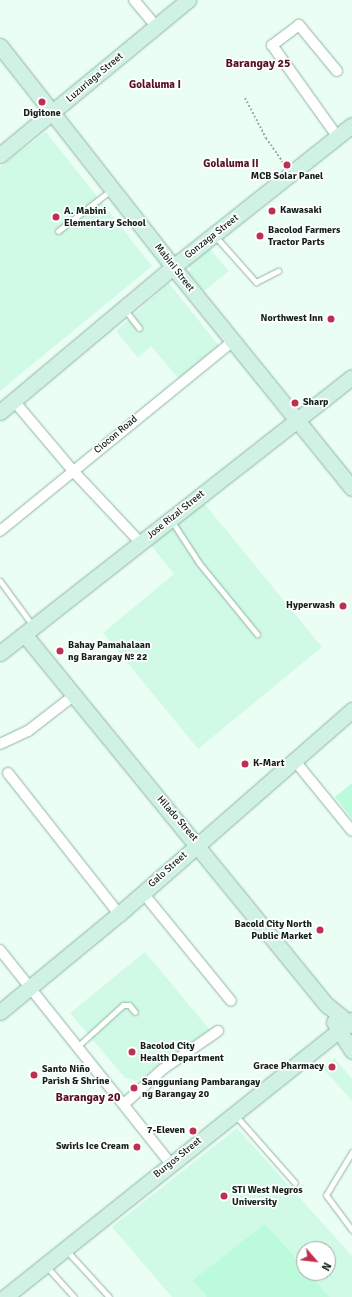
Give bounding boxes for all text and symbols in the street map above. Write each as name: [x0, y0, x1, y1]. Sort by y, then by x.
street label: Luzuriaga Street: [64, 51, 126, 105]
district label: Barangay 25: [226, 57, 290, 71]
district label: Golaluma I: [129, 78, 181, 92]
marker: Digitone: [37, 97, 47, 107]
place label: Digitone: [23, 108, 61, 120]
district label: Golaluma II: [203, 157, 259, 171]
marker: MCB Solar Panel: [282, 160, 292, 170]
place label: MCB Solar Panel: [251, 171, 323, 183]
place label: A. Mabini Elementary School: [64, 205, 146, 228]
place label: Kawasaki: [280, 205, 322, 217]
marker: Kawasaki: [267, 206, 277, 216]
marker: A. Mabini Elementary School: [51, 212, 61, 222]
street label: Gonzaga Street: [183, 212, 241, 262]
place label: Bacolod Farmers Tractor Parts: [268, 224, 340, 248]
marker: Bacolod Farmers Tractor Parts: [255, 231, 265, 241]
street label: Mabini Street: [152, 242, 196, 294]
place label: Northwest Inn: [260, 313, 323, 325]
marker: Northwest Inn: [326, 314, 336, 324]
place label: Sharp: [303, 397, 328, 409]
marker: Sharp: [290, 398, 300, 408]
street label: Ciocon Road: [92, 413, 140, 457]
street label: Jose Rizal Street: [145, 488, 207, 542]
place label: Hyperwash: [286, 600, 335, 612]
marker: Hyperwash: [338, 601, 348, 611]
place label: Bahay Pamahalaan ng Barangay № 22: [68, 639, 150, 662]
marker: Bahay Pamahalaan ng Barangay № 22: [55, 646, 65, 656]
place label: K-Mart: [253, 758, 284, 770]
marker: K-Mart: [240, 759, 250, 769]
street label: Hilado Street: [154, 794, 200, 844]
street label: Galo Street: [146, 850, 190, 890]
place label: Bacold City North Public Market: [234, 918, 312, 942]
marker: Bacold City North Public Market: [315, 925, 325, 935]
place label: Bacolod City Health Department: [140, 1040, 224, 1064]
marker: Bacolod City Health Department: [127, 1047, 137, 1057]
place label: Grace Pharmacy: [253, 1061, 324, 1073]
marker: Grace Pharmacy: [327, 1062, 337, 1072]
place label: Santo Niño Parish & Shrine: [42, 1063, 109, 1086]
marker: Santo Niño Parish & Shrine: [29, 1070, 39, 1080]
place label: Sangguniang Pambarangay ng Barangay 20: [142, 1076, 260, 1100]
marker: Sangguniang Pambarangay ng Barangay 20: [129, 1083, 139, 1093]
district label: Barangay 20: [56, 1091, 120, 1105]
place label: 7-Eleven: [147, 1125, 185, 1137]
marker: 7-Eleven: [188, 1126, 198, 1136]
street label: Burgos Street: [152, 1135, 204, 1181]
place label: Swirls Ice Cream: [56, 1141, 129, 1153]
marker: Swirls Ice Cream: [132, 1142, 142, 1152]
place label: STI West Negros University: [232, 1184, 303, 1208]
marker: STI West Negros University: [219, 1191, 229, 1201]
north arrow: [296, 1241, 336, 1281]
text: N: [319, 1260, 334, 1273]

